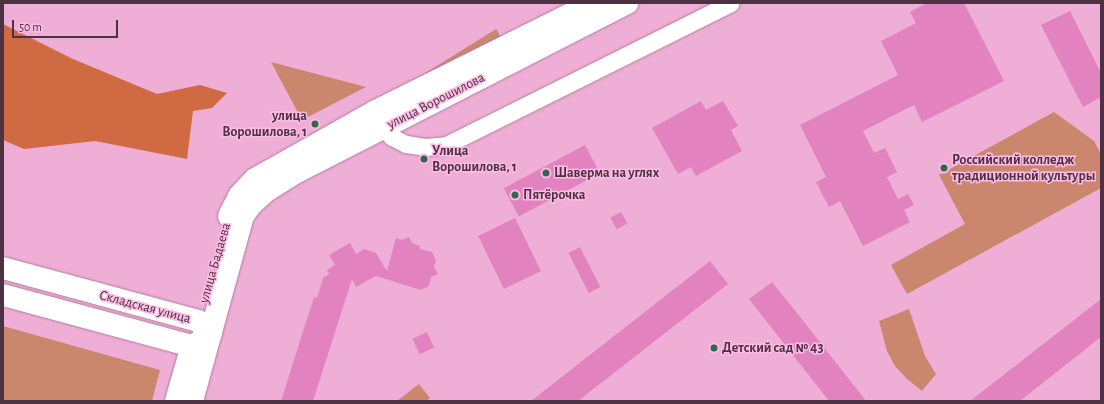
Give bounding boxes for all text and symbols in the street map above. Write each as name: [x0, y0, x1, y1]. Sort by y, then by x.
scale bar: [14, 12, 120, 38]
text: 50 m: [19, 21, 42, 33]
street label: улица Ворошилова: [384, 69, 488, 133]
place label: улица Ворошилова, 1: [222, 108, 307, 140]
marker: улица Ворошилова, 1: [310, 119, 320, 129]
place label: Улица Ворошилова, 1: [432, 143, 517, 176]
place label: Российский колледж традиционной культуры: [952, 152, 1095, 184]
marker: Улица Ворошилова, 1: [419, 154, 429, 164]
marker: Российский колледж традиционной культуры: [939, 163, 949, 173]
place label: Шаверма на углях: [554, 165, 659, 181]
marker: Шаверма на углях: [541, 168, 551, 178]
place label: Пятёрочка: [523, 187, 585, 203]
marker: Пятёрочка: [510, 190, 520, 200]
street label: улица Бадаева: [196, 221, 234, 305]
street label: Складская улица: [97, 287, 193, 327]
place label: Детский сад № 43: [722, 340, 823, 356]
marker: Детский сад № 43: [709, 343, 719, 353]

